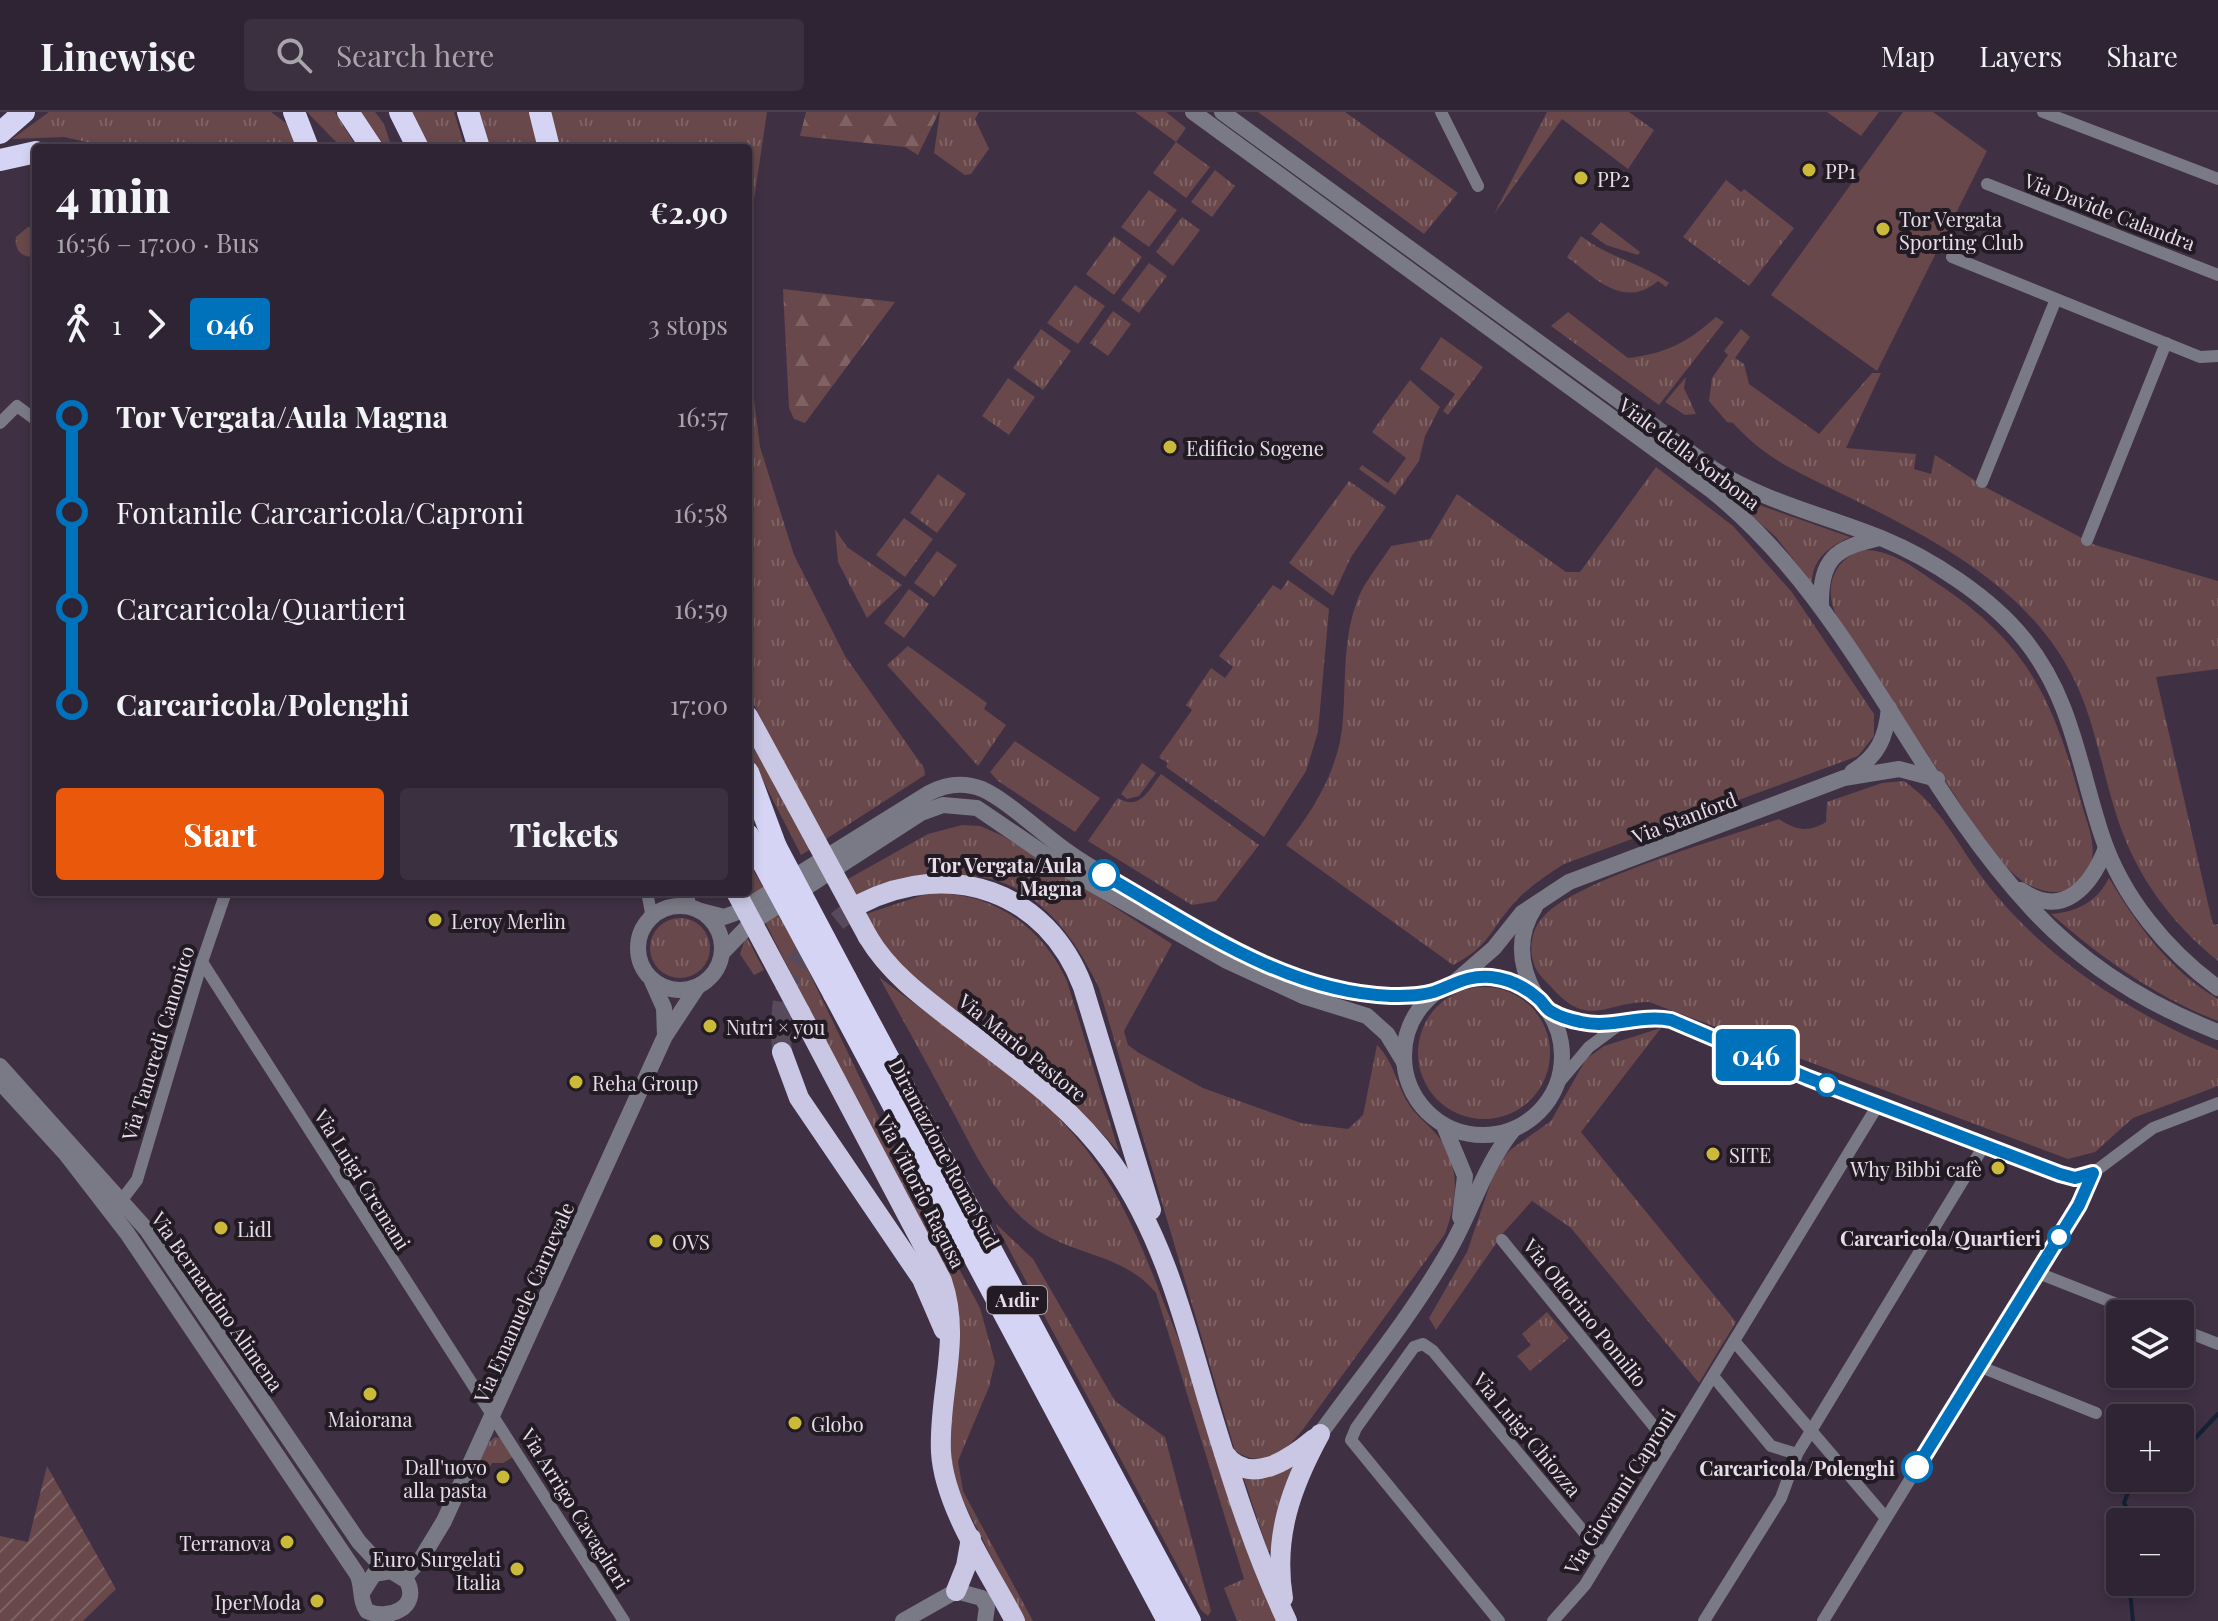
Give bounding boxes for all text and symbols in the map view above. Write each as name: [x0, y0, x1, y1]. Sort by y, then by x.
search box: [244, 19, 804, 91]
text: Linewise: [40, 30, 196, 81]
icon: search: [272, 33, 316, 77]
text: Search here: [336, 35, 495, 75]
text: Map: [1881, 37, 1935, 74]
text: Layers: [1979, 37, 2062, 74]
text: Share: [2106, 37, 2178, 74]
place label: PP1: [1825, 157, 1856, 184]
marker: PP1: [1800, 161, 1818, 179]
text: 4 min: [56, 165, 171, 224]
place label: PP2: [1597, 165, 1630, 192]
street label: Via Davide Calandra: [2020, 166, 2199, 256]
marker: PP2: [1572, 169, 1590, 187]
text: €2.90: [649, 192, 728, 232]
place label: Tor Vergata Sporting Club: [1899, 205, 2024, 255]
marker: Tor Vergata Sporting Club: [1874, 220, 1892, 238]
text: 16:56 – 17:00 · Bus: [56, 225, 259, 260]
icon: walk: [56, 302, 100, 346]
icon: forward: [134, 302, 178, 346]
text: 046: [206, 305, 254, 342]
text: 1: [112, 307, 122, 342]
text: 3 stops: [648, 307, 728, 342]
street label: Viale della Sorbona: [1613, 390, 1766, 515]
text: Tor Vergata/Aula Magna: [116, 396, 448, 436]
text: 16:57: [677, 399, 728, 434]
place label: Edificio Sogene: [1186, 434, 1324, 461]
marker: Edificio Sogene: [1161, 438, 1179, 456]
text: Fontanile Carcaricola/Caproni: [116, 492, 524, 532]
text: 16:58: [674, 495, 728, 530]
text: Carcaricola/Quartieri: [116, 588, 406, 628]
text: 16:59: [674, 591, 728, 626]
text: Carcaricola/Polenghi: [116, 684, 409, 724]
text: 17:00: [670, 687, 728, 722]
street label: Via Stanford: [1627, 785, 1740, 850]
button: Start: [56, 788, 384, 880]
button: Tickets: [400, 788, 728, 880]
place label: Tor Vergata/Aula Magna: [928, 851, 1083, 901]
marker: Tor Vergata/Aula Magna: [1089, 860, 1119, 890]
place label: Leroy Merlin: [451, 907, 566, 934]
marker: Leroy Merlin: [426, 911, 444, 929]
street label: Via Tancredi Canonico: [114, 942, 199, 1145]
street label: Via Mario Pastore: [952, 986, 1093, 1107]
place label: Nutri × you: [726, 1013, 826, 1040]
marker: Nutri × you: [701, 1017, 719, 1035]
line badge: 046: [1710, 1029, 1802, 1081]
text: 046: [1732, 1036, 1780, 1073]
street label: Diramazione Roma Sud: [884, 1054, 1007, 1253]
place label: Reha Group: [592, 1069, 698, 1096]
marker: Reha Group: [567, 1073, 585, 1091]
unlabelled marker: [1816, 1074, 1838, 1096]
street label: Via Luigi Cremani: [308, 1103, 417, 1255]
street label: Via Vittorio Ragusa: [871, 1109, 972, 1272]
place label: SITE: [1729, 1141, 1771, 1168]
marker: SITE: [1704, 1145, 1722, 1163]
place label: Why Bibbi cafè: [1849, 1155, 1982, 1182]
marker: Why Bibbi cafè: [1989, 1159, 2007, 1177]
street label: Via Emanuele Carnevale: [466, 1198, 579, 1407]
street label: Via Bernardino Alimena: [145, 1205, 290, 1396]
place label: Lidl: [237, 1215, 272, 1242]
marker: Lidl: [212, 1219, 230, 1237]
place label: Carcaricola/Quartieri: [1840, 1224, 2041, 1251]
marker: Carcaricola/Quartieri: [2048, 1226, 2070, 1248]
place label: OVS: [672, 1228, 710, 1255]
marker: OVS: [647, 1232, 665, 1250]
street label: Via Ottorino Pomilio: [1517, 1232, 1654, 1392]
road number: A1dir: [987, 1286, 1047, 1314]
map controls: [2106, 1300, 2194, 1596]
button: layers: [2106, 1300, 2194, 1388]
street label: Via Luigi Chiozza: [1467, 1365, 1588, 1502]
marker: Maiorana: [361, 1385, 379, 1403]
street label: Via Giovanni Caproni: [1557, 1403, 1681, 1580]
button: +: [2106, 1404, 2194, 1492]
place label: Maiorana: [328, 1405, 412, 1432]
place label: Globo: [811, 1410, 864, 1437]
marker: Globo: [786, 1414, 804, 1432]
street label: Via Arrigo Cavaglieri: [515, 1422, 636, 1594]
marker: Carcaricola/Polenghi: [1902, 1452, 1932, 1482]
place label: Dall'uovo alla pasta: [403, 1453, 487, 1503]
place label: Carcaricola/Polenghi: [1699, 1454, 1895, 1481]
marker: Dall'uovo alla pasta: [494, 1468, 512, 1486]
button: −: [2106, 1508, 2194, 1596]
place label: Terranova: [179, 1529, 271, 1556]
marker: Terranova: [278, 1533, 296, 1551]
place label: Euro Surgelati Italia: [372, 1545, 501, 1595]
marker: Euro Surgelati Italia: [508, 1560, 526, 1578]
place label: IperModa: [215, 1588, 301, 1615]
marker: IperModa: [308, 1592, 326, 1610]

